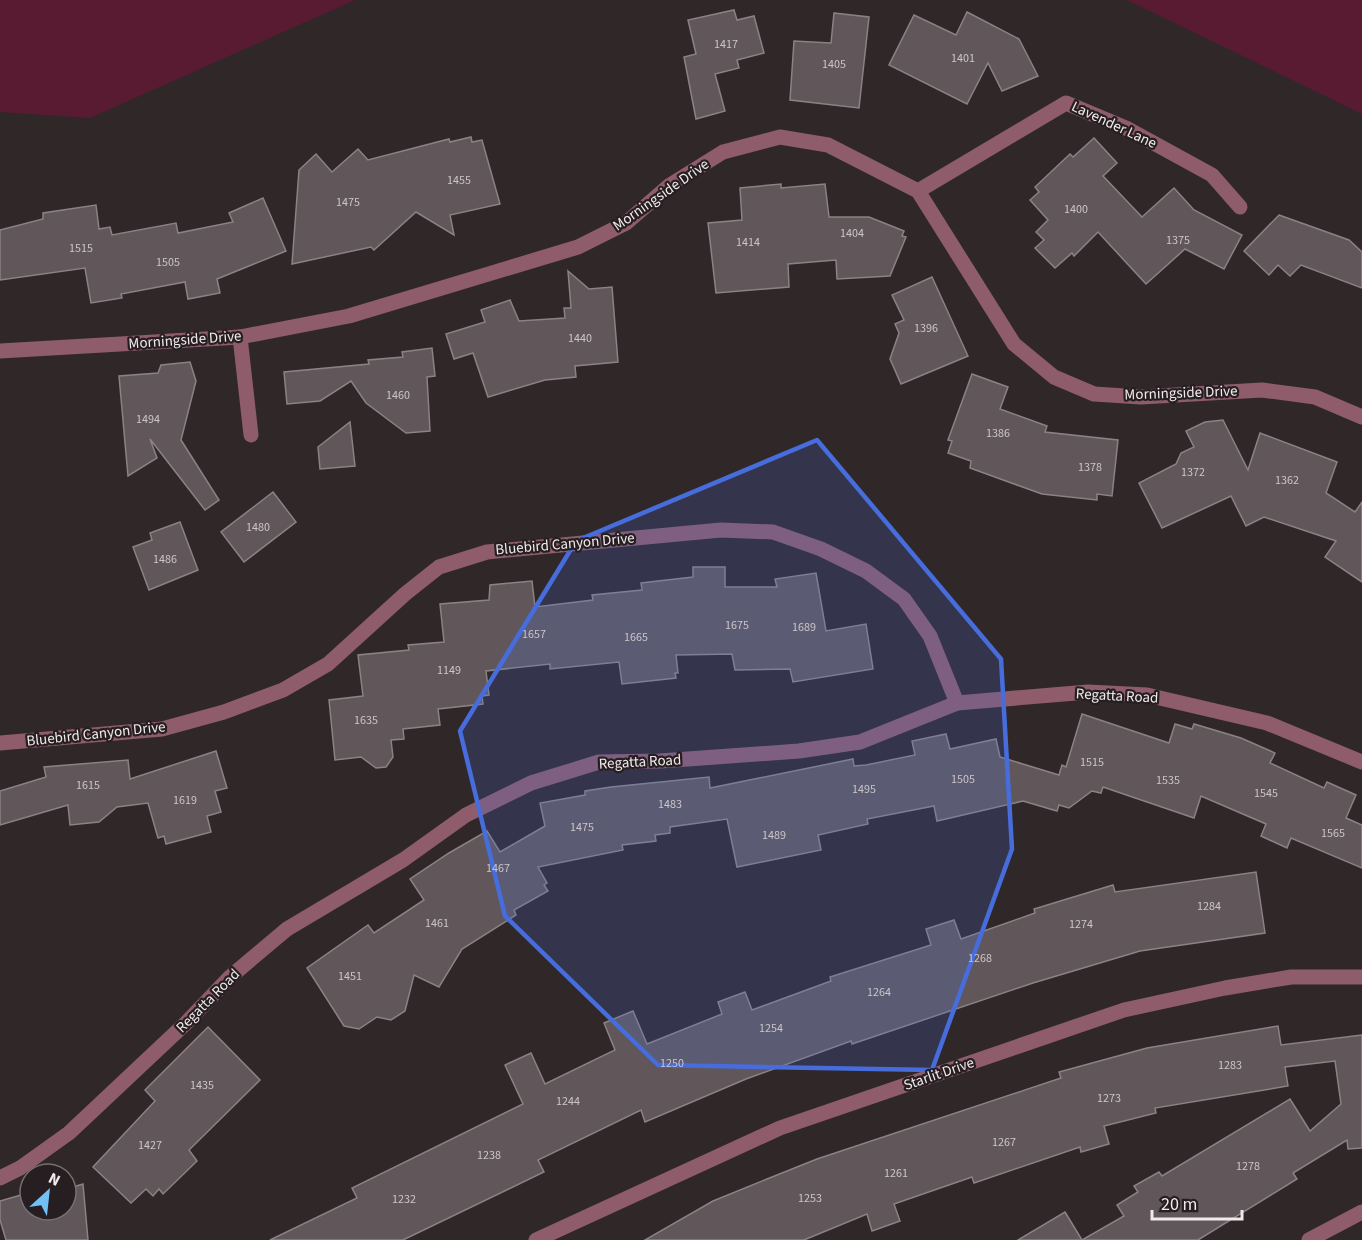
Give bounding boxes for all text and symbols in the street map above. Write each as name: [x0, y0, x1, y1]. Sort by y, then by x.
house number: 1417: [714, 36, 738, 53]
house number: 1401: [951, 50, 975, 67]
house number: 1405: [822, 56, 846, 73]
street label: Lavender Lane: [1068, 96, 1160, 154]
street label: Morningside Drive: [609, 154, 713, 236]
house number: 1455: [447, 172, 471, 189]
house number: 1475: [336, 194, 360, 211]
house number: 1400: [1064, 201, 1088, 218]
house number: 1404: [840, 225, 864, 242]
house number: 1375: [1166, 232, 1190, 249]
house number: 1414: [736, 234, 760, 251]
house number: 1515: [69, 240, 93, 257]
house number: 1505: [156, 254, 180, 271]
house number: 1396: [914, 320, 938, 337]
street label: Morningside Drive: [128, 326, 242, 354]
house number: 1440: [568, 330, 592, 347]
street label: Morningside Drive: [1124, 381, 1238, 405]
house number: 1460: [386, 387, 410, 404]
house number: 1494: [136, 411, 160, 428]
house number: 1386: [986, 425, 1010, 442]
house number: 1378: [1078, 459, 1102, 476]
house number: 1372: [1181, 464, 1205, 481]
house number: 1362: [1275, 472, 1299, 489]
house number: 1480: [246, 519, 270, 536]
street label: Bluebird Canyon Drive: [494, 527, 636, 561]
house number: 1486: [153, 551, 177, 568]
house number: 1675: [725, 617, 749, 634]
house number: 1689: [792, 619, 816, 636]
house number: 1657: [522, 626, 546, 643]
house number: 1665: [624, 629, 648, 646]
house number: 1149: [437, 662, 461, 679]
street label: Regatta Road: [1075, 683, 1159, 709]
house number: 1635: [354, 712, 378, 729]
street label: Bluebird Canyon Drive: [25, 716, 167, 752]
street label: Regatta Road: [598, 749, 682, 775]
house number: 1515: [1080, 754, 1104, 771]
house number: 1505: [951, 771, 975, 788]
house number: 1535: [1156, 772, 1180, 789]
house number: 1615: [76, 777, 100, 794]
house number: 1495: [852, 781, 876, 798]
house number: 1545: [1254, 785, 1278, 802]
house number: 1619: [173, 792, 197, 809]
house number: 1483: [658, 796, 682, 813]
house number: 1475: [570, 819, 594, 836]
house number: 1565: [1321, 825, 1345, 842]
house number: 1489: [762, 827, 786, 844]
house number: 1467: [486, 860, 510, 877]
house number: 1284: [1197, 898, 1221, 915]
house number: 1461: [425, 915, 449, 932]
house number: 1274: [1069, 916, 1093, 933]
house number: 1268: [968, 950, 992, 967]
street label: Regatta Road: [171, 964, 245, 1038]
house number: 1451: [338, 968, 362, 985]
house number: 1264: [867, 984, 891, 1001]
house number: 1254: [759, 1020, 783, 1037]
street label: Starlit Drive: [901, 1052, 977, 1096]
house number: 1250: [660, 1055, 684, 1072]
house number: 1283: [1218, 1057, 1242, 1074]
house number: 1435: [190, 1077, 214, 1094]
house number: 1273: [1097, 1090, 1121, 1107]
house number: 1244: [556, 1093, 580, 1110]
house number: 1267: [992, 1134, 1016, 1151]
house number: 1427: [138, 1137, 162, 1154]
house number: 1238: [477, 1147, 501, 1164]
house number: 1278: [1236, 1158, 1260, 1175]
north arrow: [18, 1162, 78, 1222]
house number: 1261: [884, 1165, 908, 1182]
text: N: [45, 1167, 64, 1192]
scale bar: [1152, 1183, 1242, 1221]
house number: 1253: [798, 1190, 822, 1207]
house number: 1232: [392, 1191, 416, 1208]
text: 20 m: [1161, 1192, 1197, 1217]

